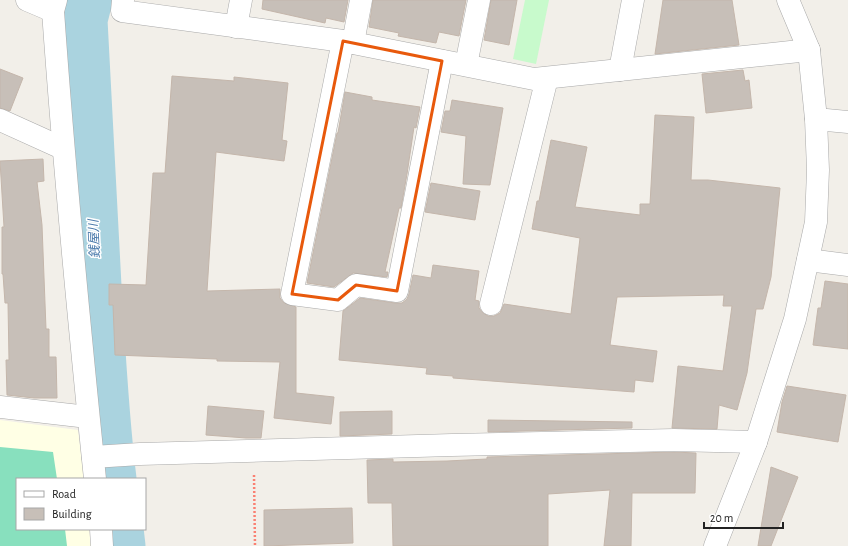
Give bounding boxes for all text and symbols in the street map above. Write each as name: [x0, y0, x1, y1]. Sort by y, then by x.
water label: 銭屋川: [86, 217, 103, 259]
legend: [16, 478, 146, 530]
text: Road: [52, 488, 76, 500]
scale bar: [704, 504, 783, 530]
text: Building: [52, 508, 92, 520]
text: 20 m: [710, 512, 733, 524]

